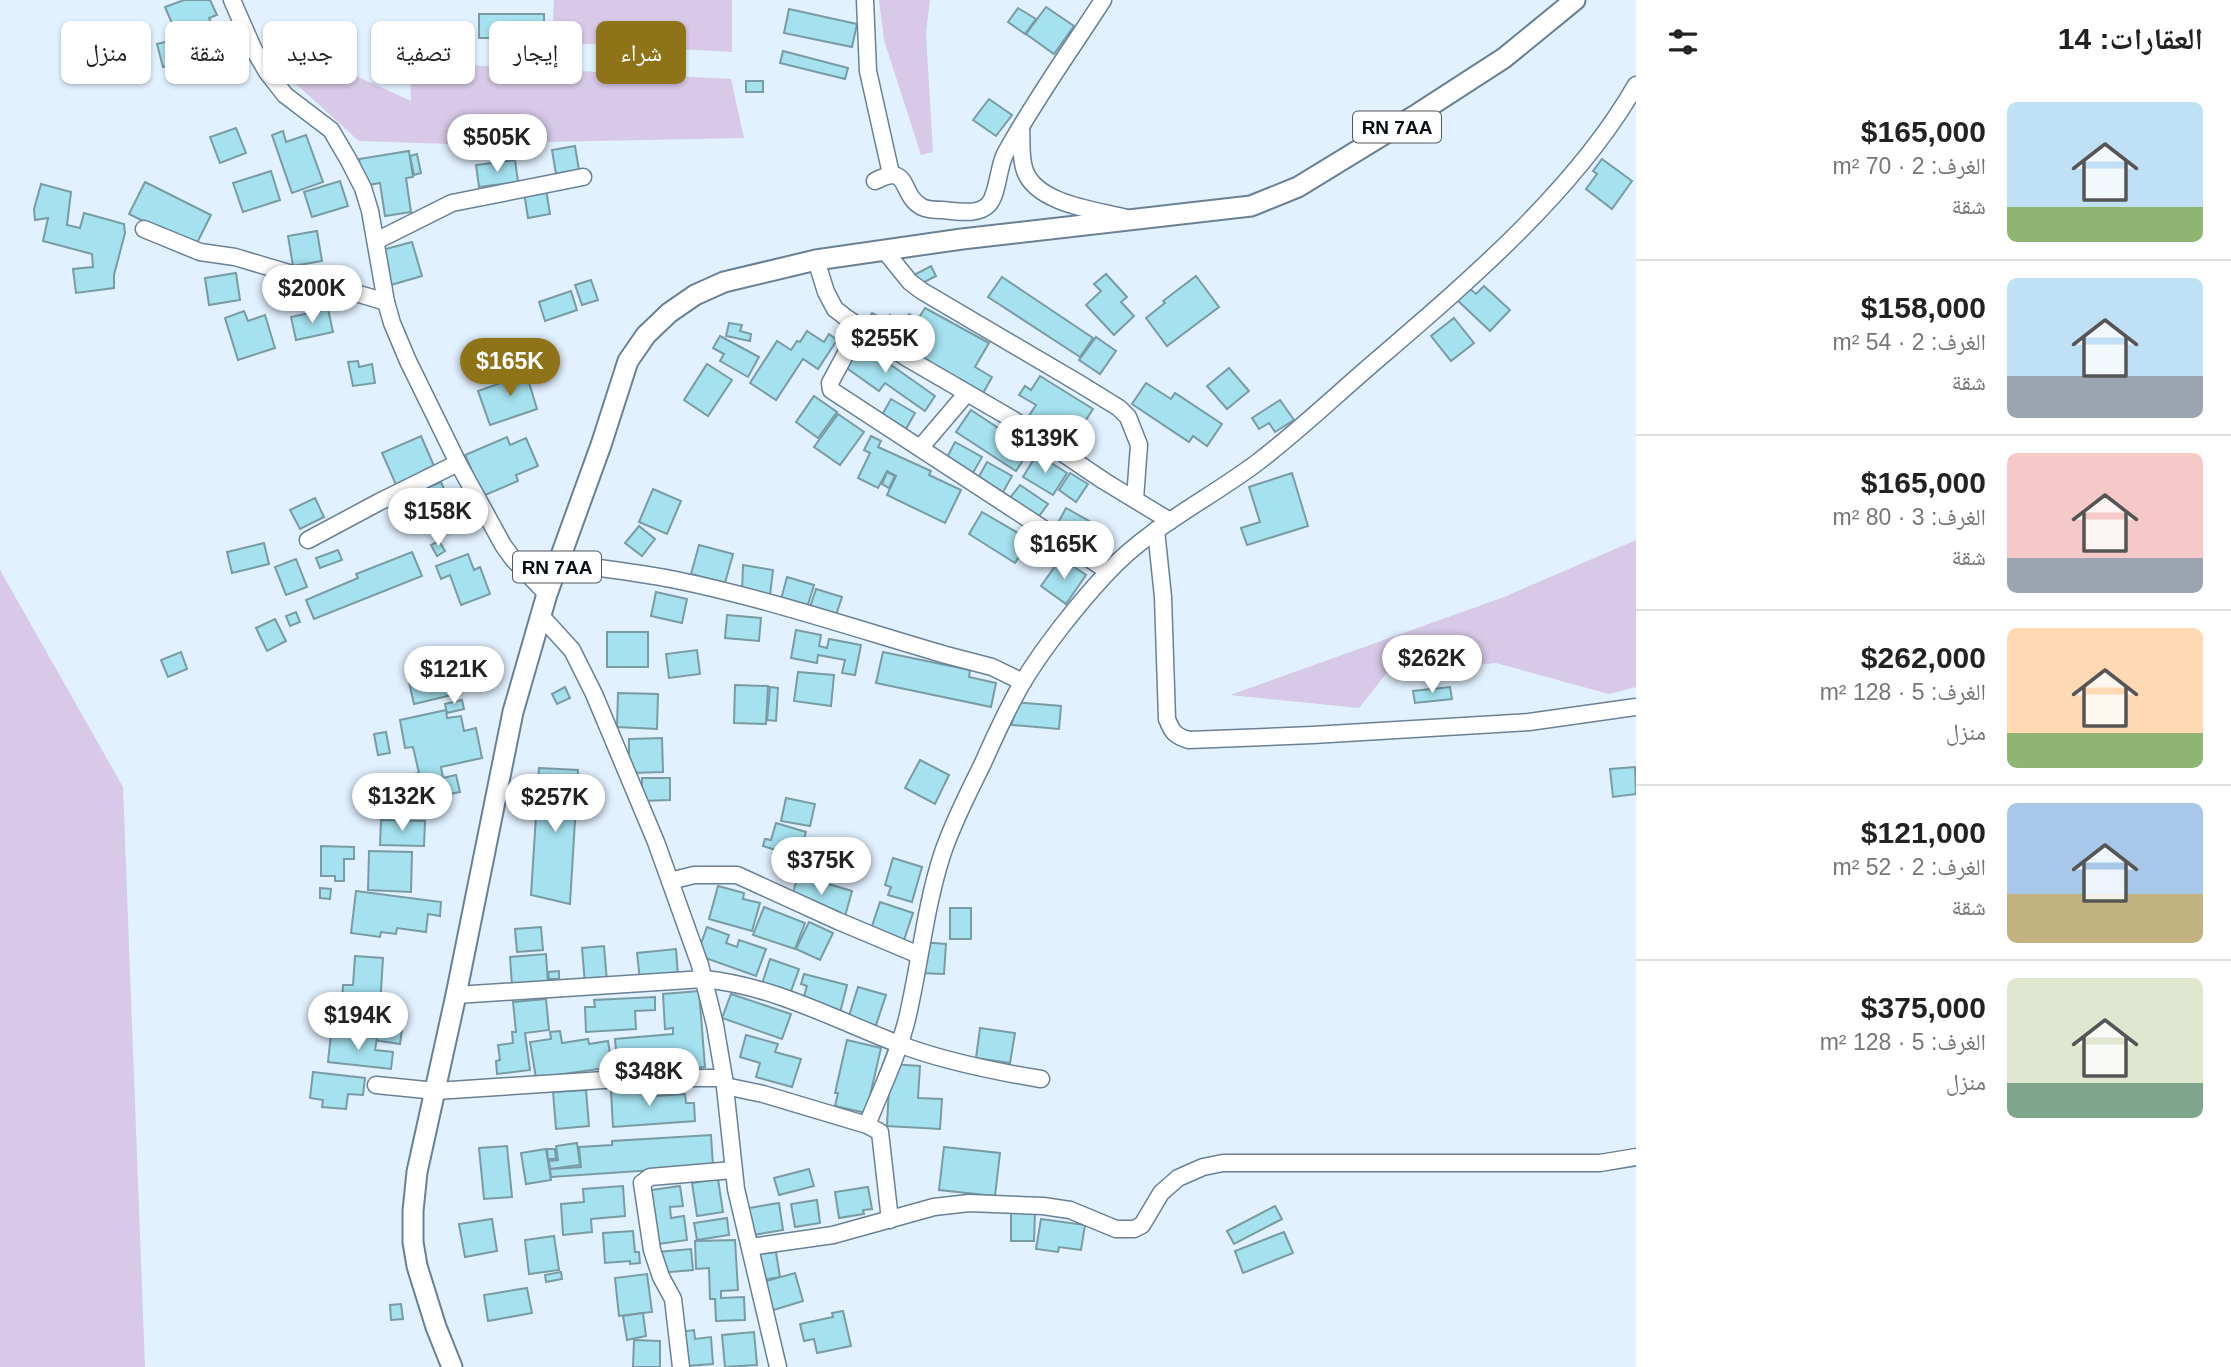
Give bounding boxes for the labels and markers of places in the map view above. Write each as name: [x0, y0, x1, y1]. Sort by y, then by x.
pin: $505K: [448, 114, 546, 174]
pin: $200K: [263, 266, 361, 325]
pin: $255K: [836, 316, 934, 375]
pin: $165K: [461, 338, 559, 398]
pin: $139K: [996, 416, 1094, 475]
pin: $158K: [389, 489, 487, 548]
pin: $165K: [1015, 522, 1113, 581]
pin: $262K: [1383, 636, 1481, 695]
pin: $121K: [405, 646, 503, 706]
pin: $132K: [353, 774, 451, 833]
pin: $257K: [506, 774, 604, 834]
pin: $375K: [772, 838, 870, 897]
pin: $194K: [309, 992, 407, 1052]
pin: $348K: [600, 1048, 698, 1108]

